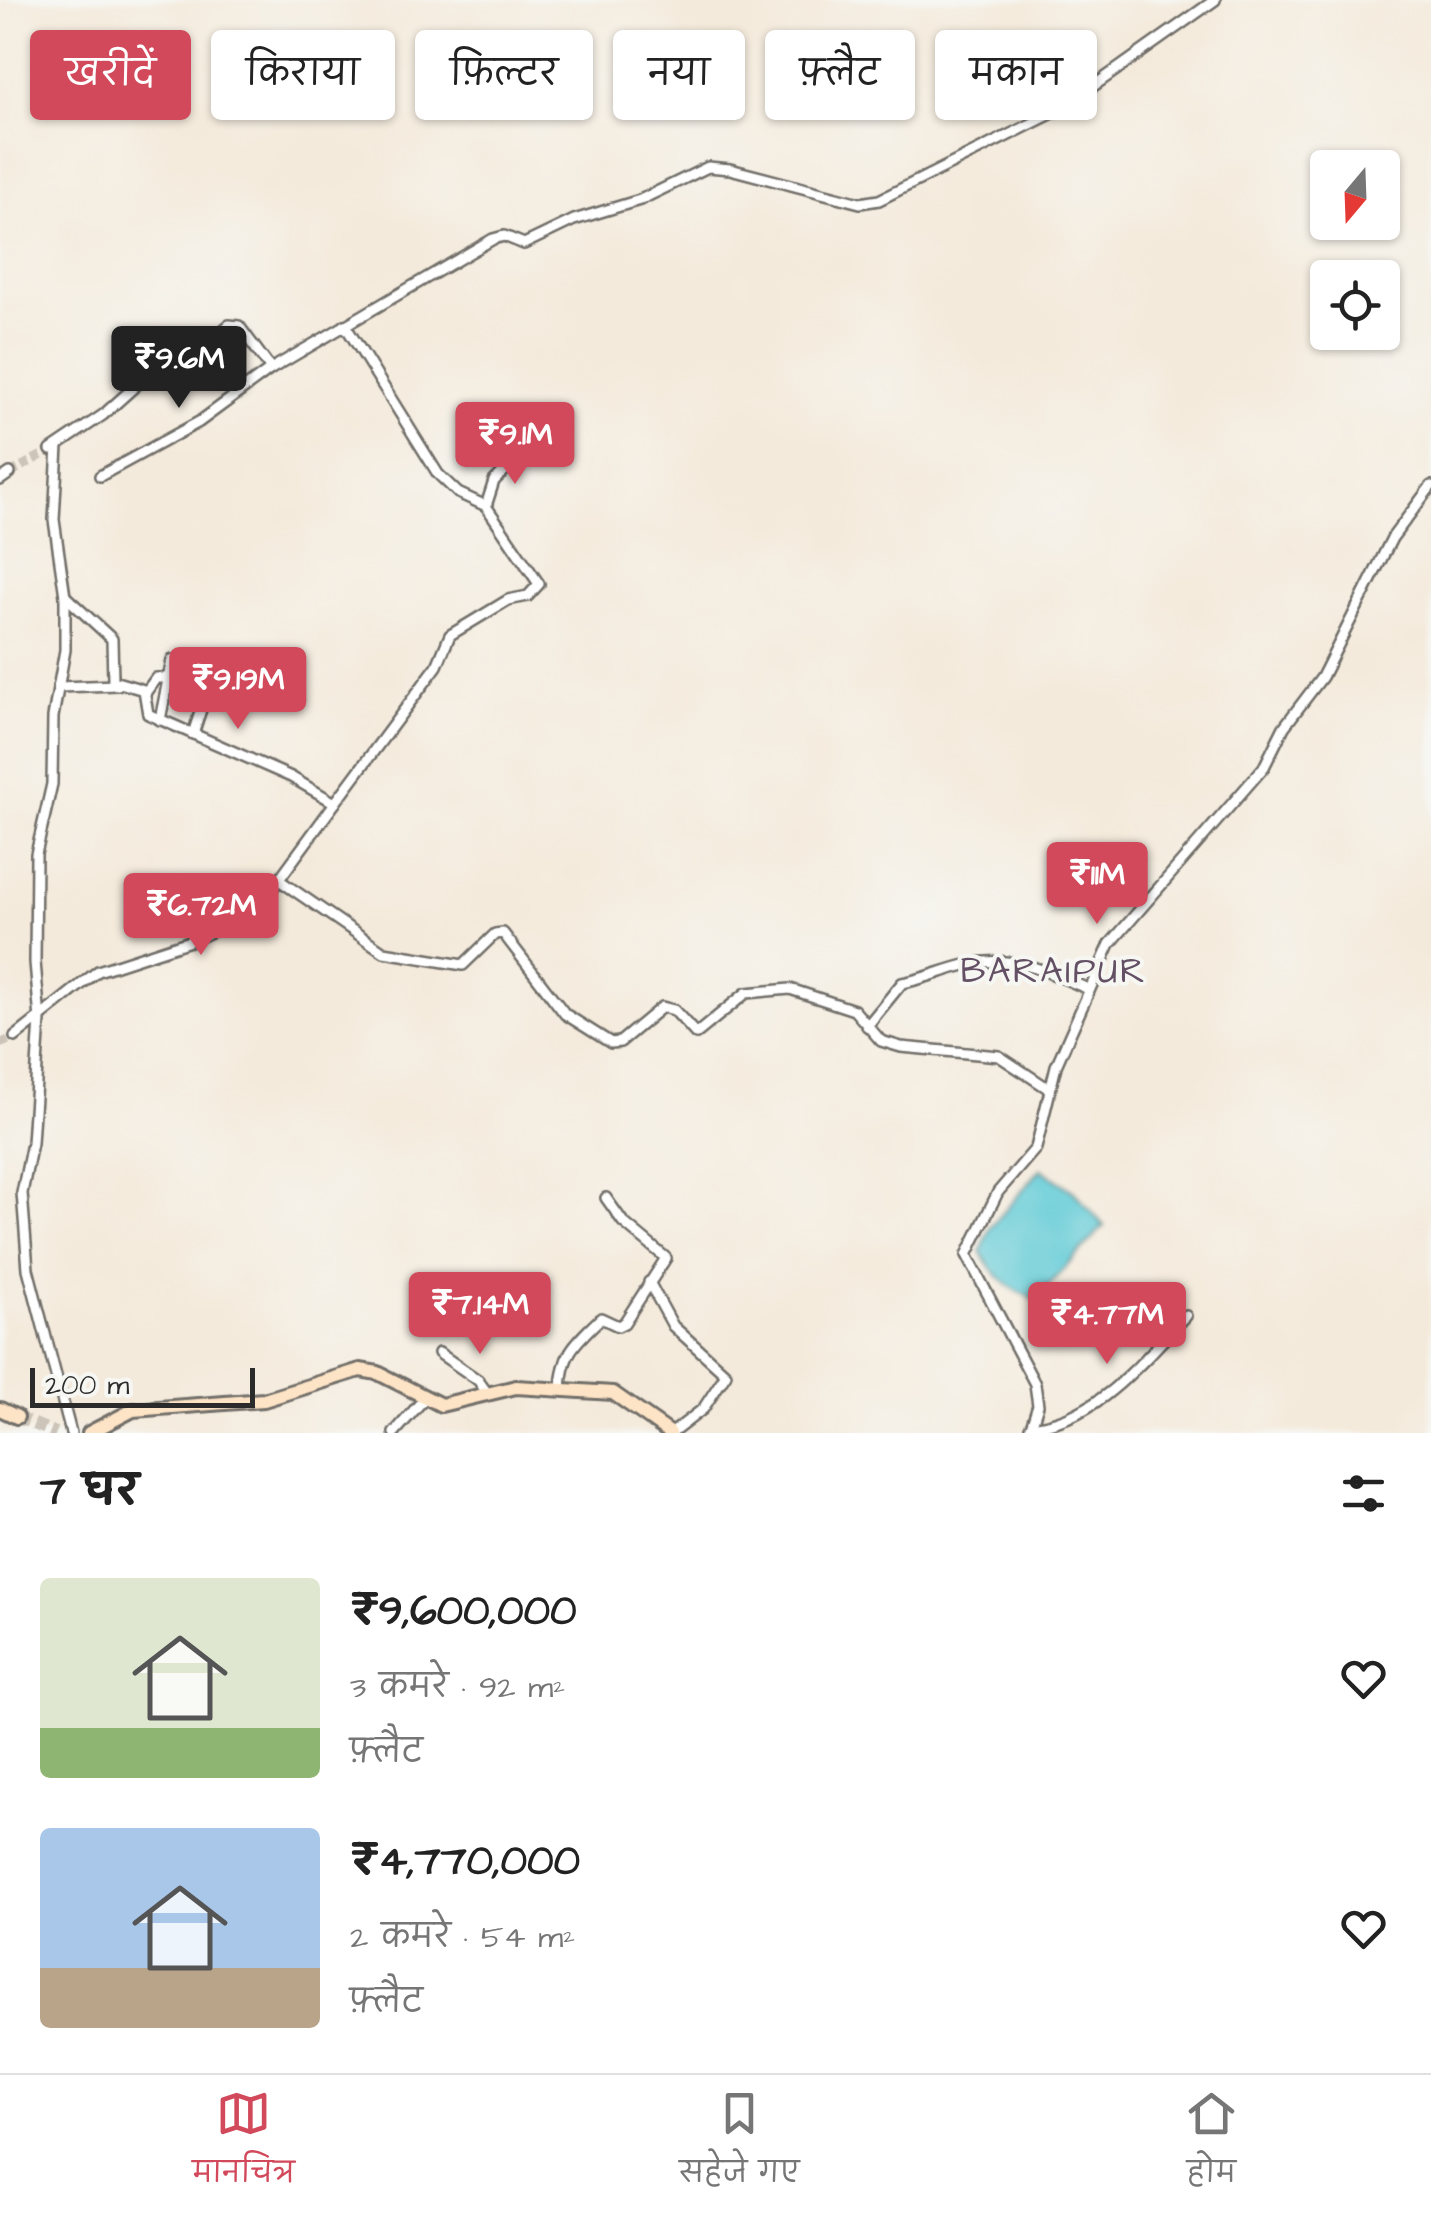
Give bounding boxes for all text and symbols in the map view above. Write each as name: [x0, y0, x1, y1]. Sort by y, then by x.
chip: खरीदें: [30, 30, 191, 120]
chip: किराया: [211, 30, 395, 120]
chip: फ़िल्टर: [415, 30, 593, 120]
chip: नया: [613, 30, 745, 120]
chip: फ़्लैट: [765, 30, 915, 120]
chip: मकान: [935, 30, 1097, 120]
north arrow: [1310, 150, 1400, 240]
map controls: [1310, 150, 1400, 350]
button: locate: [1310, 260, 1400, 350]
pin: ₹9.6M: [109, 326, 249, 411]
text: ₹9.6M: [133, 336, 225, 381]
pin: ₹9.1M: [445, 402, 585, 487]
text: ₹9.1M: [477, 412, 553, 457]
pin: ₹9.19M: [157, 647, 319, 732]
text: ₹9.19M: [191, 657, 285, 702]
pin: ₹11M: [1038, 842, 1156, 927]
text: ₹11M: [1069, 852, 1125, 897]
pin: ₹6.72M: [120, 873, 282, 958]
text: ₹6.72M: [146, 883, 256, 928]
district label: BARAIPUR: [961, 947, 1147, 996]
pin: ₹7.14M: [399, 1272, 561, 1357]
text: ₹7.14M: [431, 1282, 529, 1327]
pin: ₹4.77M: [1026, 1282, 1188, 1367]
text: ₹4.77M: [1050, 1292, 1164, 1337]
scale bar: [30, 1363, 255, 1408]
text: 200 m: [45, 1366, 129, 1405]
text: 7 घर: [40, 1463, 139, 1521]
icon: filters: [1336, 1466, 1391, 1521]
text: ₹9,600,000: [350, 1583, 576, 1641]
icon: home: [120, 1618, 240, 1738]
icon: heart: [1336, 1651, 1391, 1706]
text: 3 कमरे · 92 m²: [350, 1665, 565, 1710]
text: फ़्लैट: [350, 1730, 423, 1775]
text: ₹4,770,000: [350, 1833, 580, 1891]
icon: home: [120, 1868, 240, 1988]
icon: heart: [1336, 1901, 1391, 1956]
text: 2 कमरे · 54 m²: [350, 1915, 575, 1960]
text: फ़्लैट: [350, 1980, 423, 2025]
tab: मानचित्र: [192, 2086, 295, 2203]
tab: सहेजे गए: [679, 2086, 800, 2203]
tab: होम: [1184, 2086, 1239, 2203]

